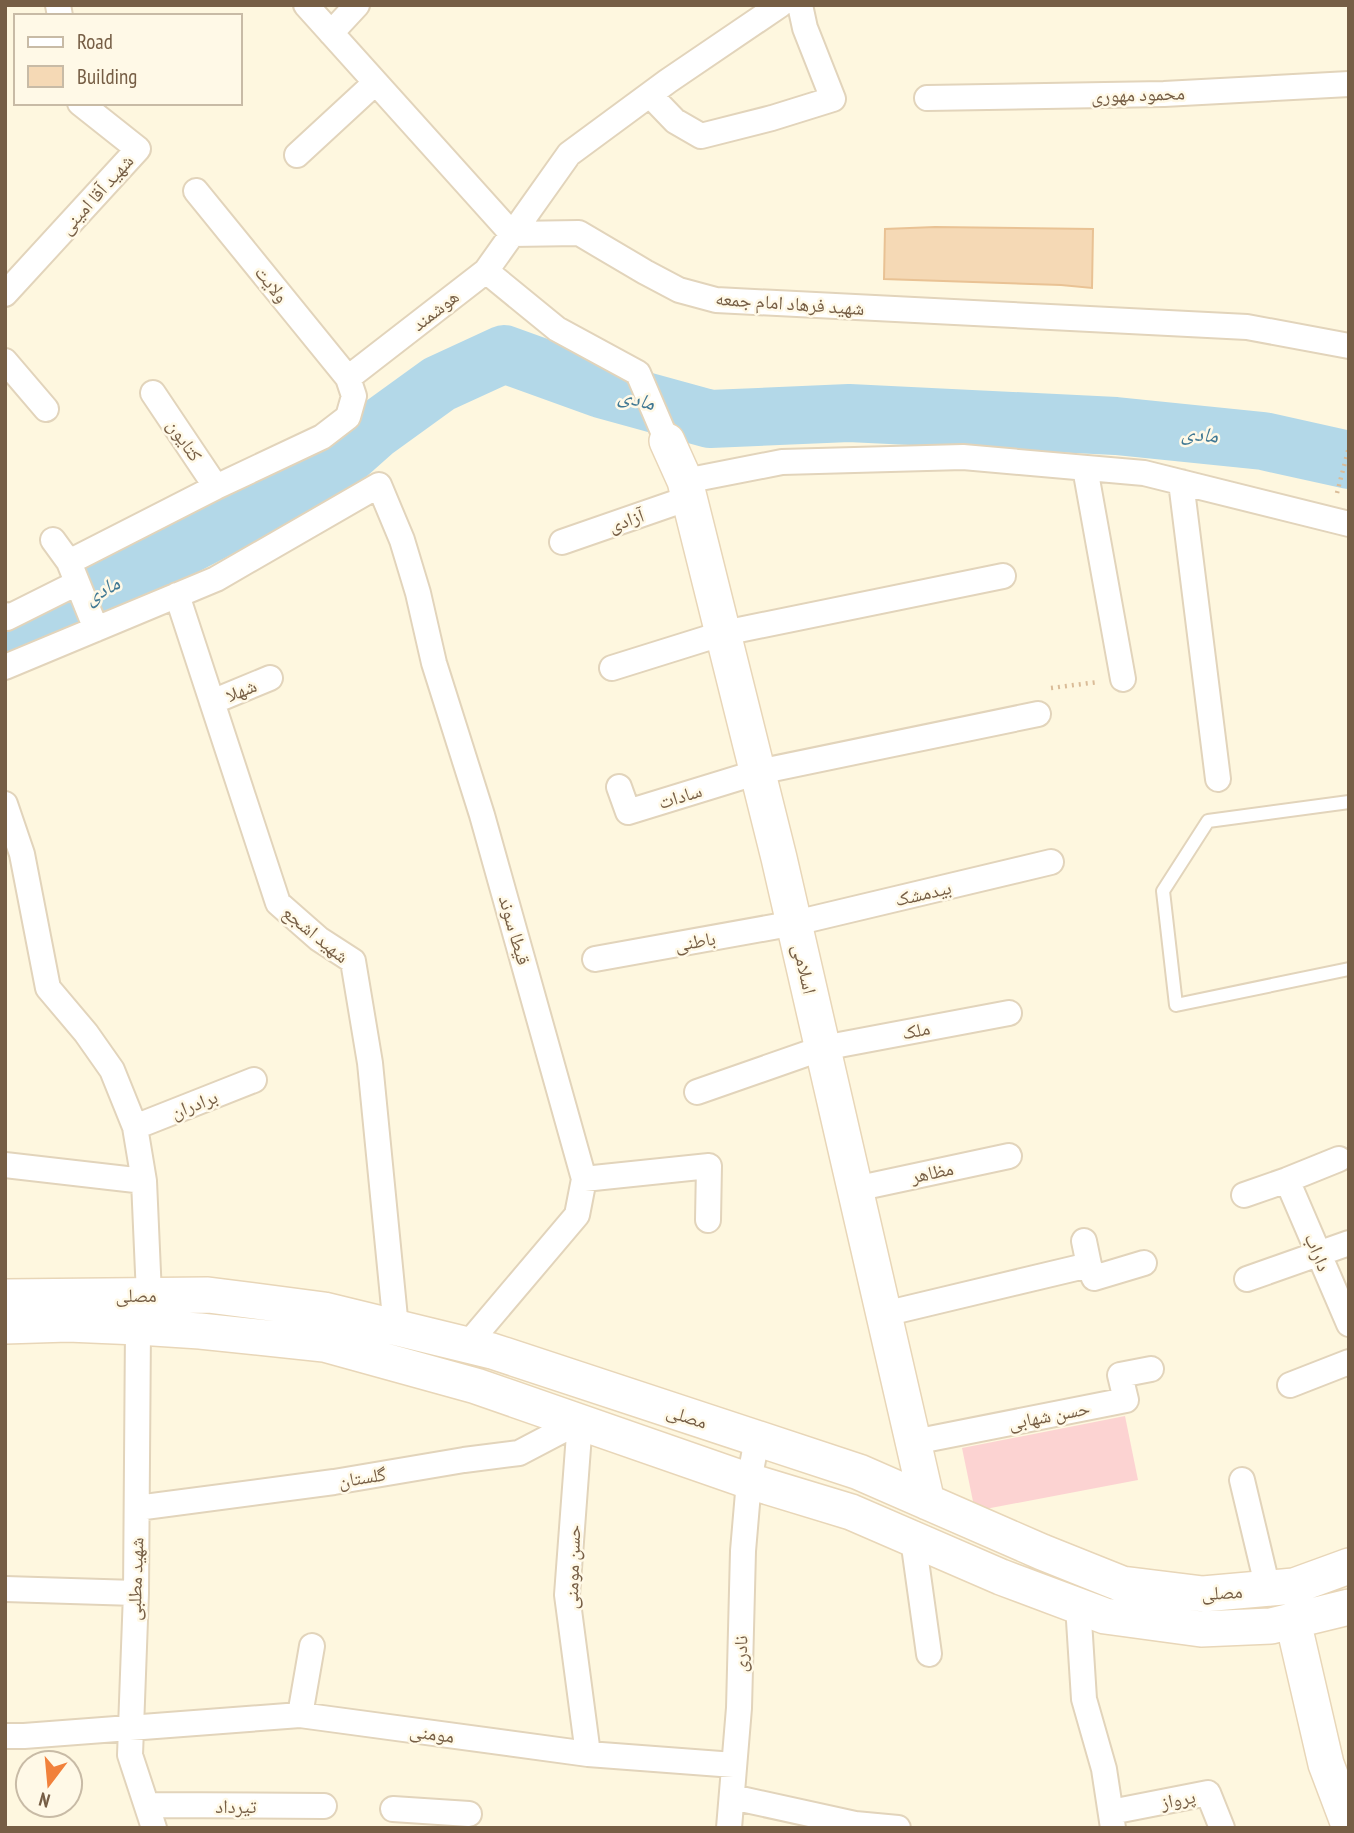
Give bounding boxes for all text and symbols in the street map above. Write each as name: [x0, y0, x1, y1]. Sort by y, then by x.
legend: [14, 14, 242, 105]
text: Road: [77, 28, 113, 55]
text: Building: [77, 63, 137, 90]
street label: محمود مهوری: [1091, 80, 1185, 108]
street label: شهید آقا امینی: [54, 149, 138, 239]
street label: ولایت: [250, 261, 294, 307]
street label: هوشمند: [407, 284, 463, 336]
street label: شهید فرهاد امام جمعه: [715, 286, 865, 322]
water label: مادی: [616, 381, 659, 416]
street label: کتایون: [162, 414, 208, 466]
water label: مادی: [1180, 418, 1220, 449]
street label: آزادی: [605, 502, 648, 537]
water label: مادی: [79, 569, 125, 610]
street label: شهلا: [222, 673, 260, 707]
street label: سادات: [655, 778, 705, 814]
street label: بیدمشک: [892, 875, 954, 911]
street label: قیطا سوند: [494, 892, 536, 968]
street label: شهید اشجع: [277, 900, 354, 969]
street label: باطنی: [673, 926, 717, 956]
street label: اسلامی: [788, 942, 822, 996]
street label: ملک: [900, 1016, 932, 1044]
street label: برادران: [167, 1084, 221, 1124]
street label: مظاهر: [908, 1156, 955, 1188]
street label: داراب: [1299, 1229, 1337, 1275]
street label: مصلی: [115, 1283, 157, 1307]
street label: حسن شهابی: [1006, 1395, 1092, 1435]
street label: مصلی: [664, 1398, 710, 1434]
street label: گلستان: [336, 1461, 388, 1493]
street label: حسن مومنی: [559, 1524, 585, 1610]
street label: شهید مطلبی: [122, 1537, 148, 1621]
street label: مصلی: [1201, 1579, 1243, 1605]
street label: نادری: [728, 1635, 752, 1673]
street label: مومنی: [408, 1718, 456, 1748]
north arrow: [14, 1749, 84, 1819]
street label: پرواز: [1158, 1784, 1197, 1814]
text: N: [36, 1787, 53, 1813]
street label: تیرداد: [215, 1794, 257, 1818]

